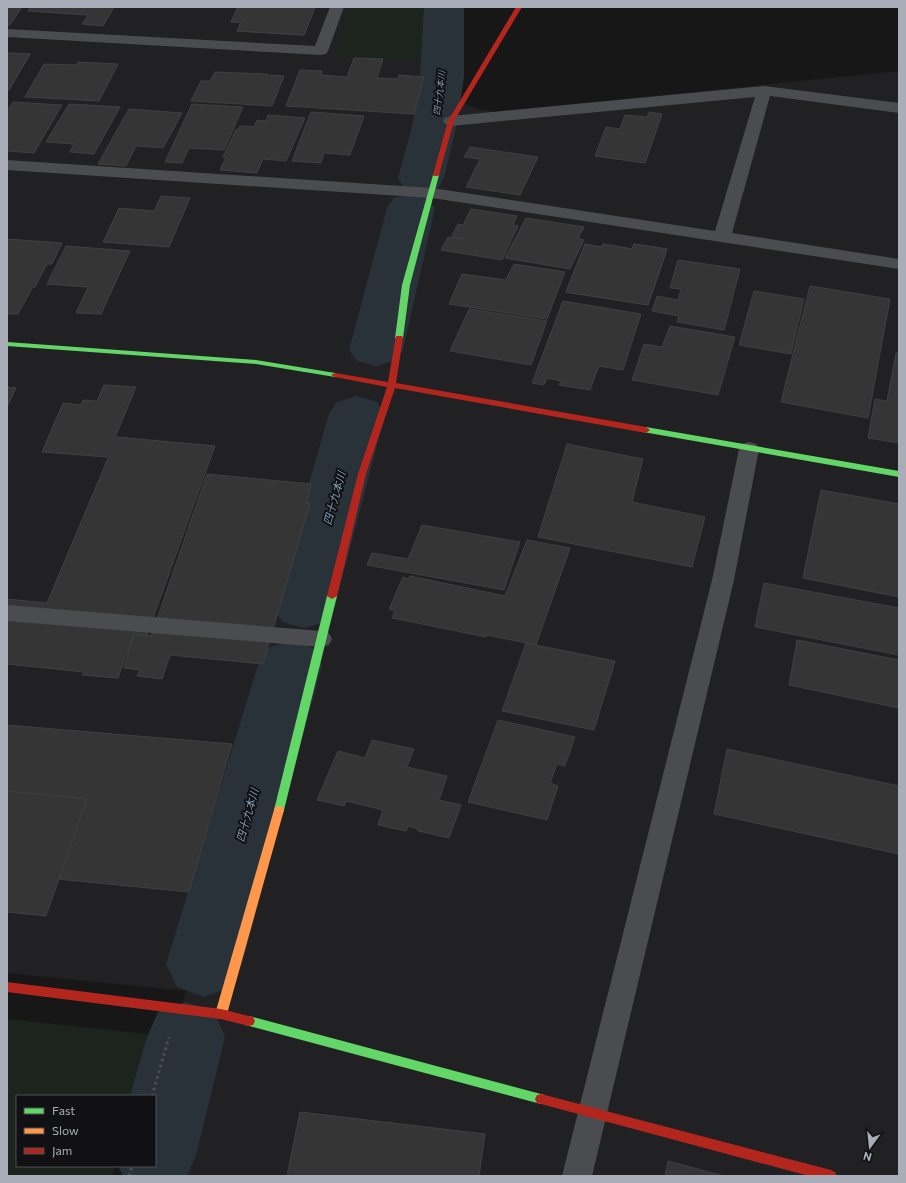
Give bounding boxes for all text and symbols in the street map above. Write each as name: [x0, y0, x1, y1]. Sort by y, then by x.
water label: 四十九本川: [431, 69, 447, 116]
water label: 四十九本川: [320, 469, 348, 526]
water label: 四十九本川: [233, 786, 261, 843]
legend: [16, 1095, 156, 1167]
text: Fast: [52, 1103, 75, 1117]
text: Slow: [52, 1123, 79, 1137]
north arrow: [850, 1127, 890, 1167]
text: Jam: [52, 1143, 72, 1158]
text: N: [862, 1150, 873, 1164]

